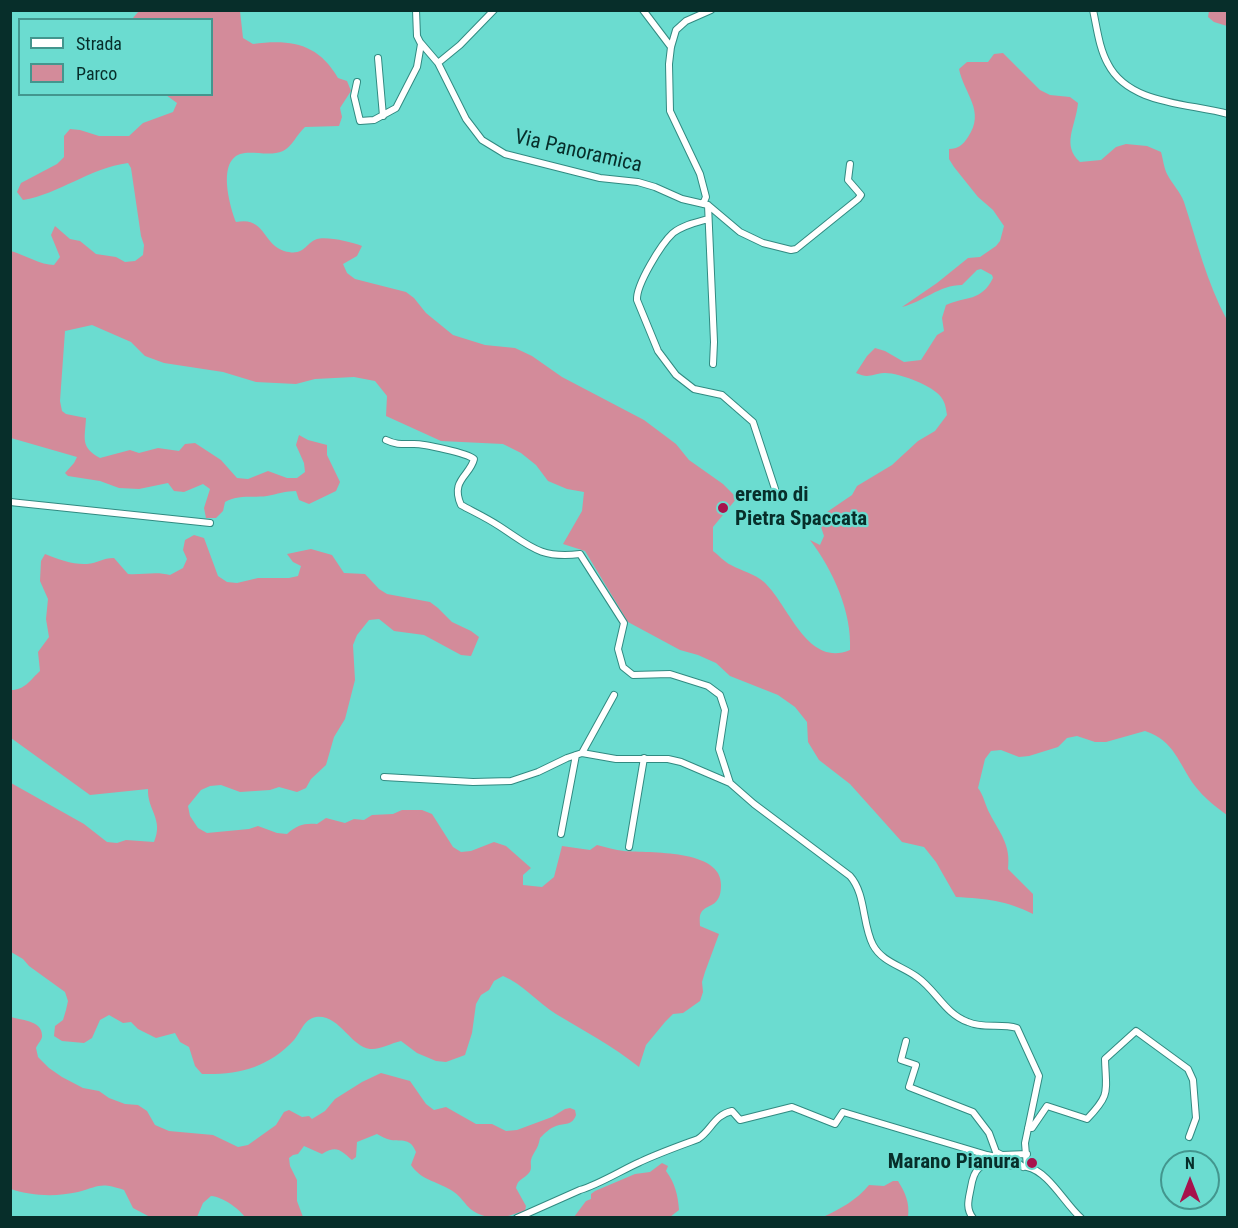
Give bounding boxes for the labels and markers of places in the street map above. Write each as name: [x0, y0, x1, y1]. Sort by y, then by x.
place label: eremo di Pietra Spaccata: [735, 483, 867, 533]
marker: eremo di Pietra Spaccata: [716, 501, 730, 515]
place label: Marano Pianura: [888, 1150, 1020, 1176]
marker: Marano Pianura: [1025, 1156, 1039, 1170]

